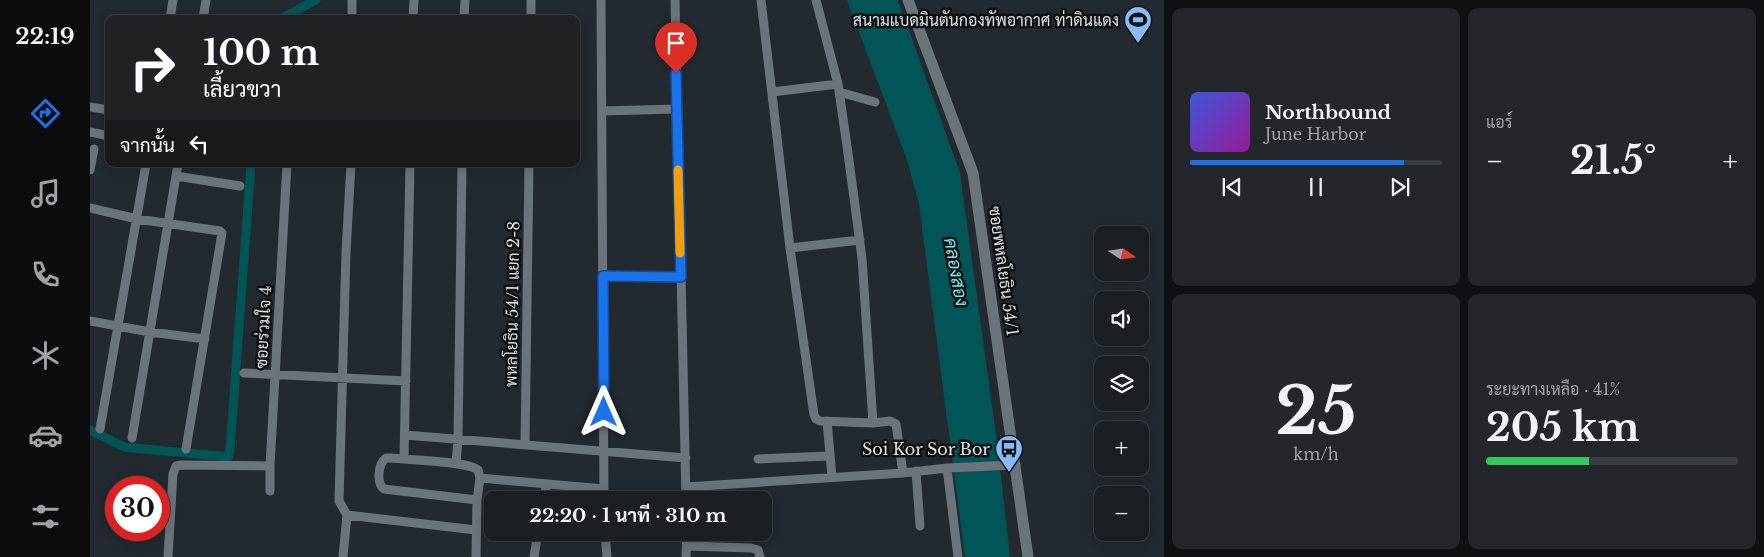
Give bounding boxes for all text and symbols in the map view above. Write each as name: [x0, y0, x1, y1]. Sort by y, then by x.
sports icon: สนามแบดมินตันกองทัพอากาศ ท่าดินแดง: [1123, 5, 1153, 44]
place label: สนามแบดมินตันกองทัพอากาศ ท่าดินแดง: [853, 10, 1119, 30]
pin: [655, 22, 697, 73]
text: 22:19: [15, 23, 75, 50]
icon: arrive: [662, 29, 690, 57]
text: 100 m: [203, 31, 319, 74]
icon: right: [120, 35, 185, 100]
text: เลี้ยวขวา: [203, 76, 281, 103]
icon: directions: [28, 96, 63, 131]
text: Northbound: [1265, 101, 1391, 124]
text: แอร์: [1486, 112, 1512, 132]
text: June Harbor: [1265, 124, 1366, 144]
icon: left: [185, 130, 213, 158]
text: จากนั้น: [120, 134, 175, 157]
text: 21.5°: [1570, 137, 1656, 184]
text: −: [1486, 144, 1504, 179]
text: +: [1723, 144, 1738, 179]
icon: previous: [1218, 173, 1246, 201]
icon: pause: [1302, 173, 1330, 201]
icon: next: [1386, 173, 1414, 201]
icon: music: [28, 176, 63, 211]
street label: ซอยพหลโยธิน 54/1: [985, 205, 1024, 337]
street label: พหลโยธิน 54/1 แยก 2-8: [500, 221, 523, 387]
north arrow: [1094, 226, 1149, 281]
map controls: [1094, 226, 1149, 541]
water label: คลองสอง: [939, 236, 973, 308]
icon: phone: [28, 257, 63, 292]
street label: ซอยร่วมใจ 4: [250, 285, 275, 369]
button: sound: [1094, 291, 1149, 346]
icon: climate: [28, 338, 63, 373]
button: layers: [1094, 356, 1149, 411]
text: 25: [1276, 371, 1357, 452]
text: ระยะทางเหลือ · 41%: [1486, 379, 1620, 399]
position arrow: [577, 385, 629, 437]
text: 205 km: [1486, 404, 1639, 451]
icon: car: [28, 418, 63, 453]
button: +: [1094, 421, 1149, 476]
bus stop icon: Soi Kor Sor Bor: [994, 434, 1024, 473]
place label: Soi Kor Sor Bor: [862, 439, 990, 459]
text: km/h: [1293, 444, 1339, 464]
speed limit sign: 30: [105, 476, 170, 541]
button: −: [1094, 486, 1149, 541]
icon: filters: [28, 499, 63, 534]
text: 22:20 · 1 นาที · 310 m: [530, 504, 726, 527]

